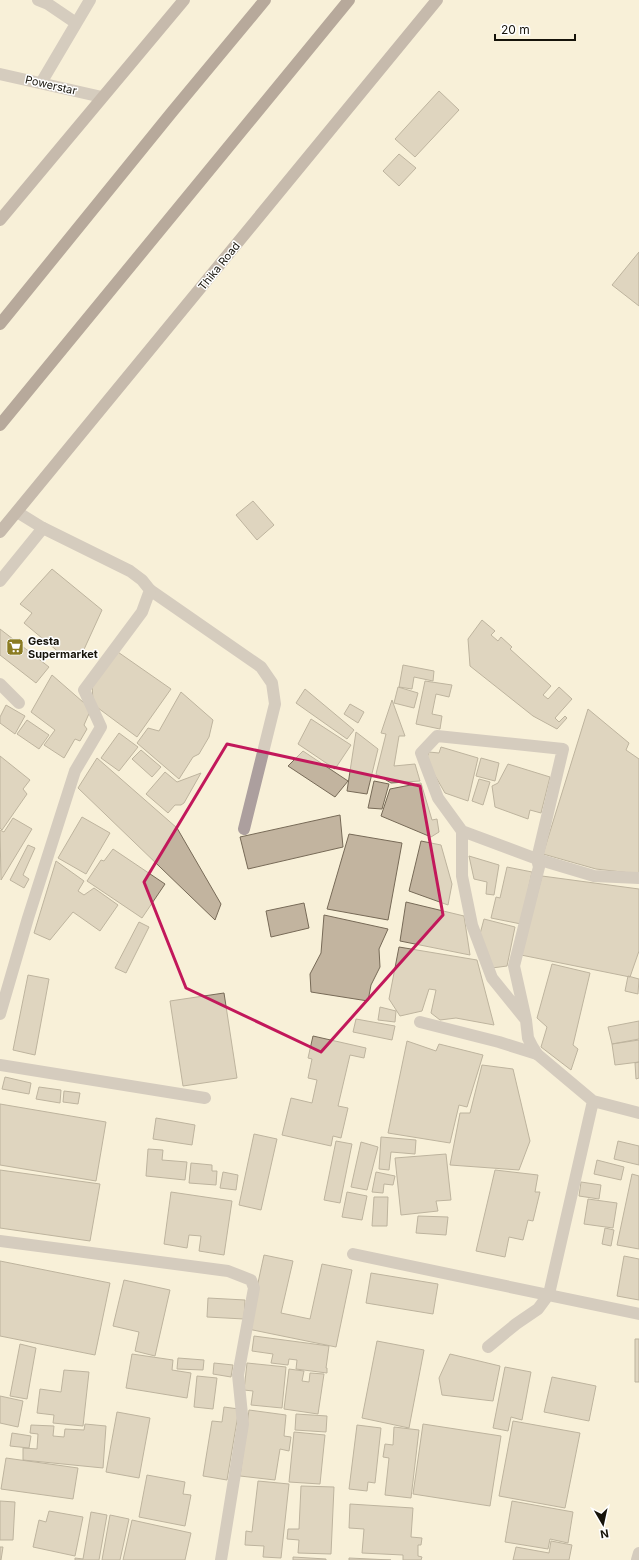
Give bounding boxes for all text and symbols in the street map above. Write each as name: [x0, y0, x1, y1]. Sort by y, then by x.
scale bar: [495, 16, 575, 42]
text: 20 m: [501, 22, 530, 37]
street label: Powerstar: [24, 72, 78, 98]
street label: Thika Road: [195, 239, 243, 293]
place label: Gesta Supermarket: [28, 634, 98, 661]
supermarket icon: Gesta Supermarket: [5, 637, 25, 657]
north arrow: [583, 1504, 623, 1544]
text: N: [599, 1526, 610, 1541]

